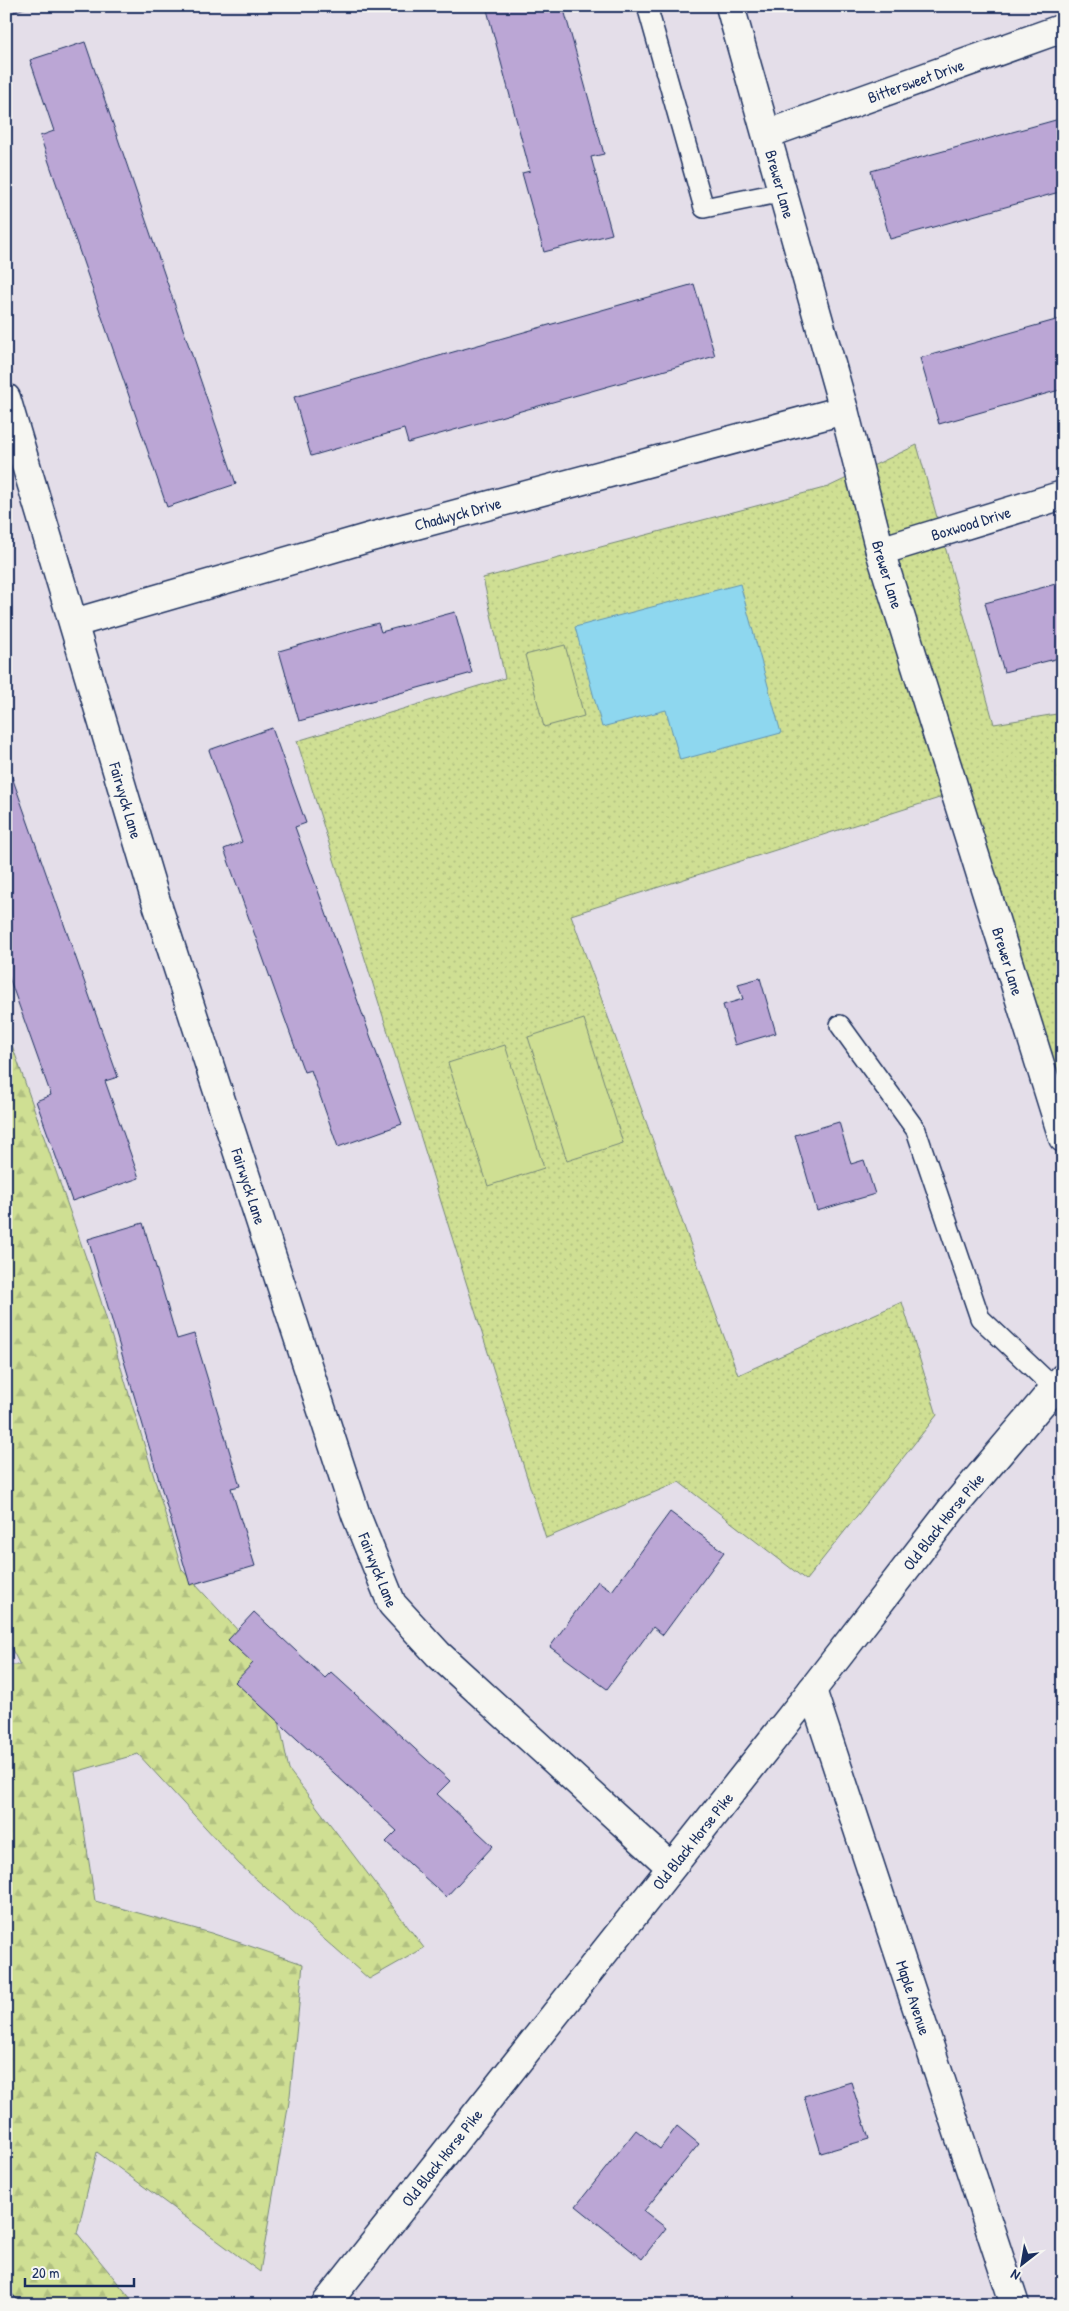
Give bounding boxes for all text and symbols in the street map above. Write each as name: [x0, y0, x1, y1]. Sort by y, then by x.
street label: Bittersweet Drive: [864, 53, 968, 108]
street label: Brewer Lane: [760, 147, 801, 221]
street label: Chadwyck Drive: [412, 491, 504, 536]
street label: Boxwood Drive: [928, 500, 1014, 546]
street label: Brewer Lane: [867, 538, 908, 612]
street label: Fairwyck Lane: [104, 759, 148, 842]
street label: Brewer Lane: [987, 924, 1029, 999]
street label: Fairwyck Lane: [226, 1145, 272, 1228]
street label: Old Black Horse Pike: [897, 1468, 989, 1575]
street label: Fairwyck Lane: [353, 1529, 403, 1611]
street label: Old Black Horse Pike: [647, 1787, 738, 1894]
street label: Maple Avenue: [891, 1957, 936, 2039]
street label: Old Black Horse Pike: [396, 2104, 488, 2211]
north arrow: [996, 2238, 1046, 2288]
scale bar: [25, 2256, 134, 2288]
text: 20 m: [32, 2262, 59, 2283]
text: N: [1006, 2265, 1023, 2286]

